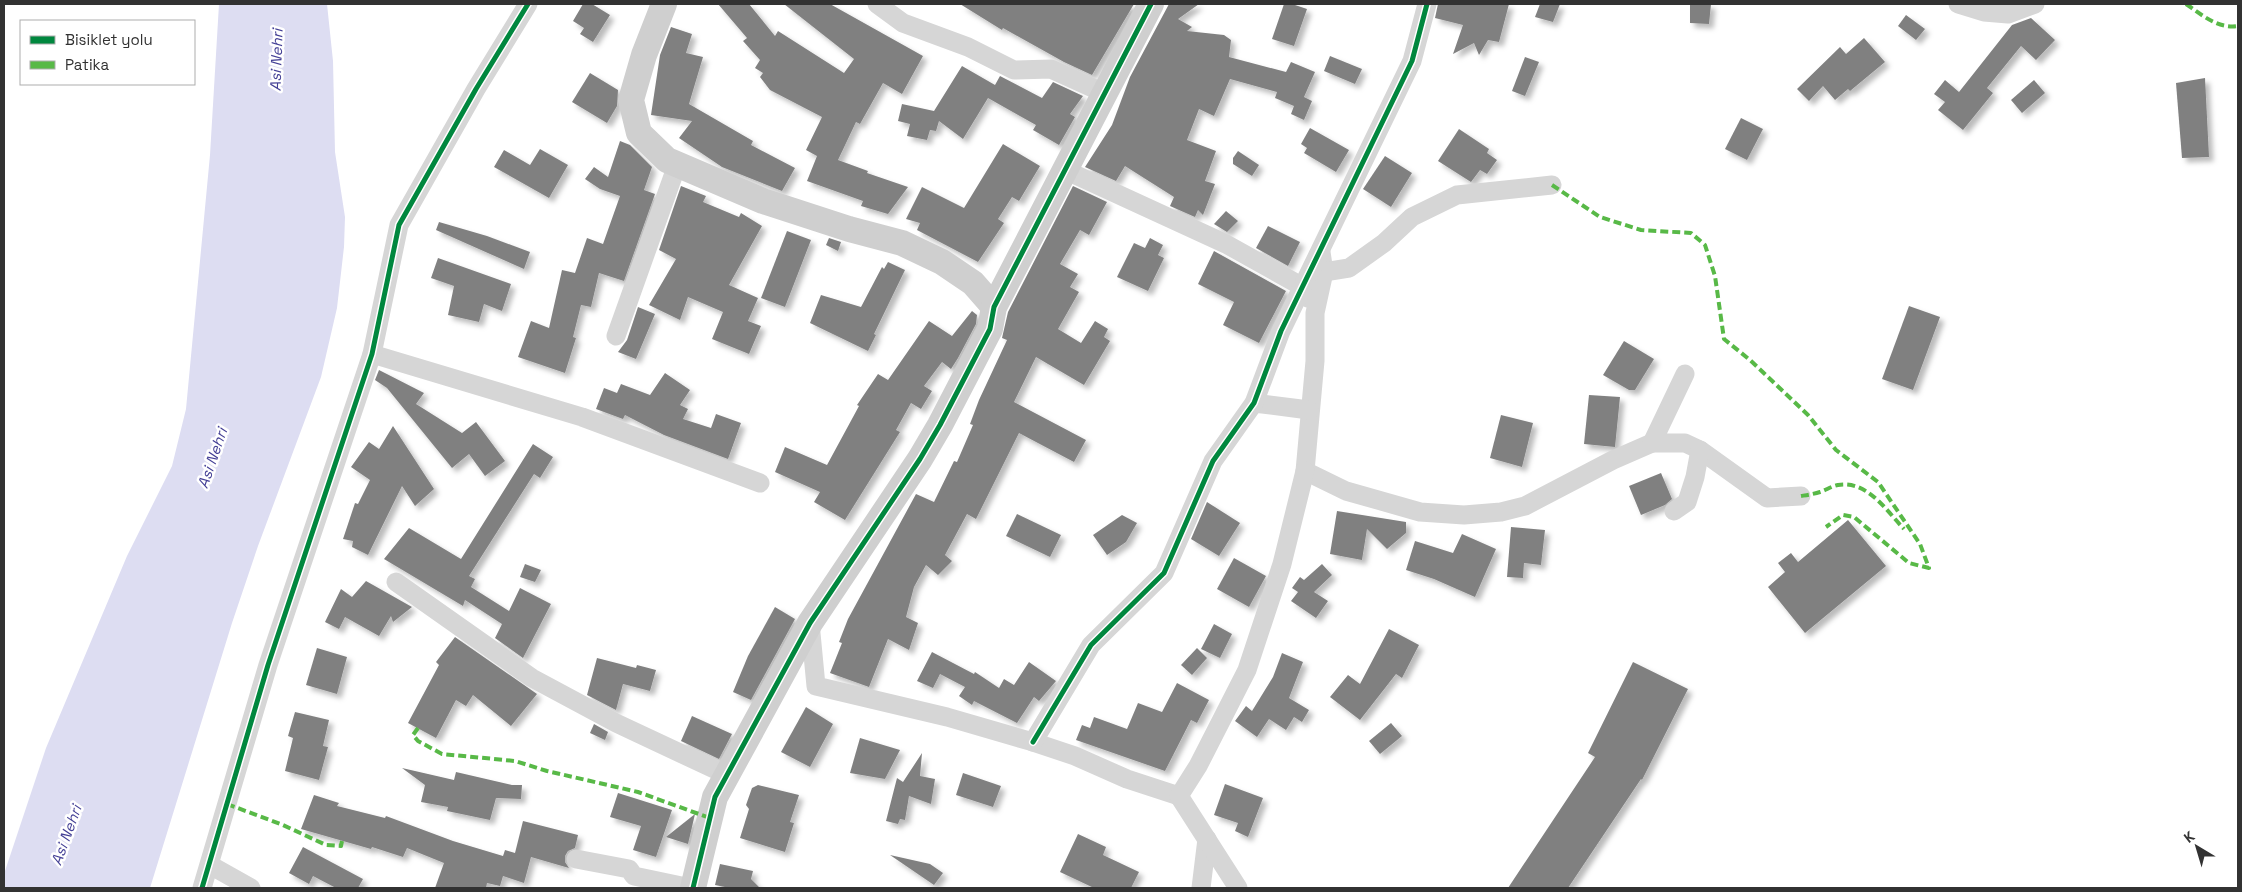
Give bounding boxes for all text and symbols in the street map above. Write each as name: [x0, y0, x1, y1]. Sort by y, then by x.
legend: [20, 20, 195, 85]
water label: Asi Nehri: [265, 26, 287, 91]
text: Bisiklet yolu: [65, 30, 153, 49]
text: Patika: [65, 55, 109, 74]
water label: Asi Nehri: [193, 423, 232, 491]
water label: Asi Nehri: [46, 800, 86, 868]
north arrow: [2172, 822, 2222, 872]
text: K: [2180, 827, 2198, 847]

